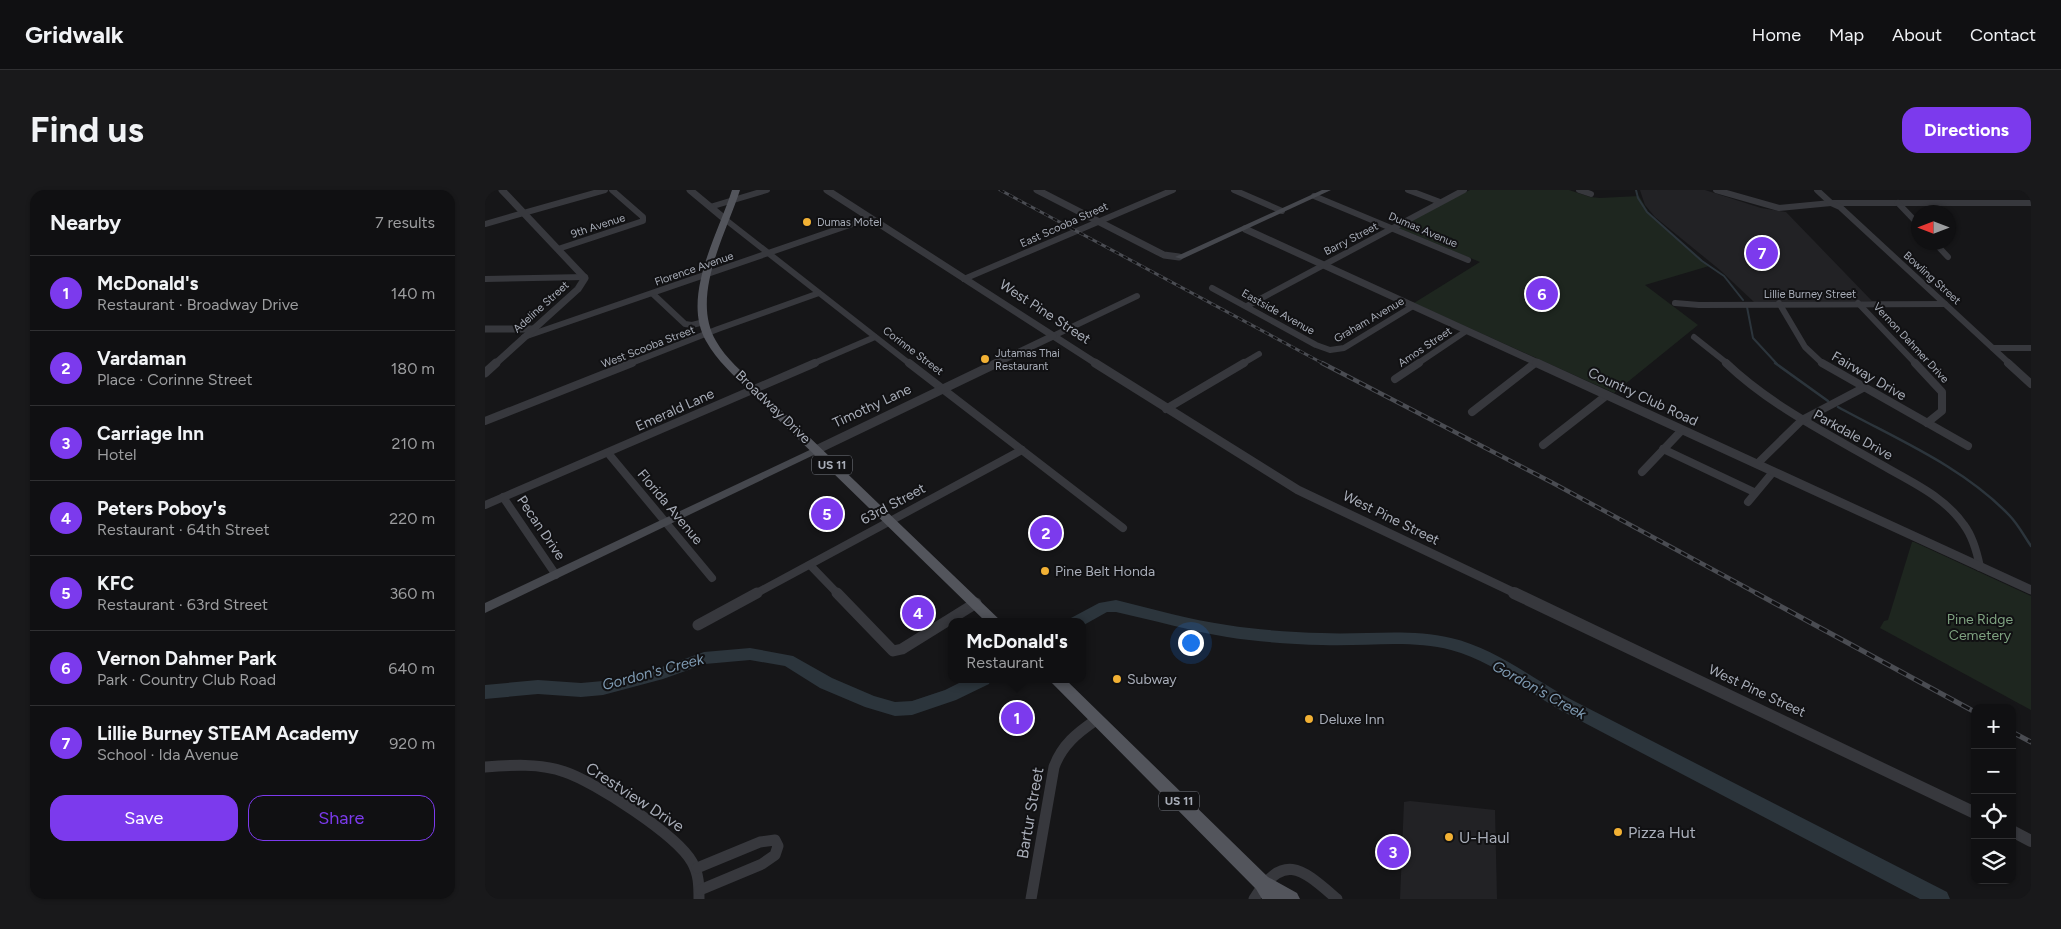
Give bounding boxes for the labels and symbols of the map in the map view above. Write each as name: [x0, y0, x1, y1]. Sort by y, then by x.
street label: East Scooba Street: [1018, 200, 1110, 250]
north arrow: [1911, 205, 1956, 250]
street label: Dumas Avenue: [1387, 210, 1459, 250]
street label: 9th Avenue: [569, 211, 627, 241]
marker: Dumas Motel: [801, 216, 813, 228]
place label: Dumas Motel: [817, 216, 882, 229]
street label: Barry Street: [1322, 220, 1380, 258]
pin: 7: [1746, 234, 1778, 272]
street label: Florence Avenue: [653, 249, 735, 289]
street label: Bowling Street: [1901, 249, 1963, 307]
pin: 6: [1526, 275, 1558, 313]
street label: West Pine Street: [996, 276, 1094, 348]
street label: Adeline Street: [510, 279, 572, 335]
street label: Eastside Avenue: [1239, 287, 1317, 337]
street label: Lillie Burney Street: [1764, 288, 1856, 301]
street label: Graham Avenue: [1332, 295, 1406, 345]
street label: Vernon Dahmer Drive: [1870, 300, 1952, 386]
street label: West Scooba Street: [599, 323, 697, 371]
street label: Corinne Street: [880, 324, 946, 378]
street label: Amos Street: [1396, 324, 1454, 370]
place label: Jutamas Thai Restaurant: [995, 347, 1060, 373]
street label: Fairway Drive: [1829, 348, 1910, 404]
marker: Jutamas Thai Restaurant: [979, 353, 991, 365]
street label: Country Club Road: [1585, 364, 1701, 430]
street label: Broadway Drive: [732, 367, 814, 447]
street label: Timothy Lane: [830, 380, 914, 432]
street label: Emerald Lane: [633, 385, 717, 435]
street label: Parkdale Drive: [1810, 406, 1896, 464]
road number: US 11: [812, 456, 852, 474]
street label: Florida Avenue: [634, 466, 707, 548]
street label: 63rd Street: [858, 480, 928, 528]
street label: West Pine Street: [1340, 487, 1442, 549]
street label: Pecan Drive: [513, 493, 569, 564]
pin: 5: [811, 495, 843, 533]
pin: 2: [1030, 514, 1062, 552]
place label: Pine Belt Honda: [1055, 563, 1155, 580]
marker: Pine Belt Honda: [1039, 565, 1051, 577]
pin: 4: [902, 594, 934, 632]
park label: Pine Ridge Cemetery: [1947, 611, 2014, 644]
your location: [1178, 630, 1204, 656]
water label: Gordon's Creek: [600, 650, 706, 694]
water label: Gordon's Creek: [1489, 657, 1590, 724]
street label: West Pine Street: [1706, 661, 1808, 721]
place label: Subway: [1127, 671, 1177, 688]
marker: Subway: [1111, 673, 1123, 685]
pin: 1: [1001, 699, 1033, 737]
place label: Deluxe Inn: [1319, 711, 1384, 728]
marker: Deluxe Inn: [1303, 713, 1315, 725]
street label: Crestview Drive: [582, 758, 688, 836]
street label: Bartur Street: [1013, 766, 1047, 860]
road number: US 11: [1159, 792, 1199, 810]
place label: Pizza Hut: [1628, 823, 1696, 842]
marker: Pizza Hut: [1612, 826, 1624, 838]
place label: U-Haul: [1459, 828, 1510, 847]
marker: U-Haul: [1443, 831, 1455, 843]
pin: 3: [1377, 833, 1409, 871]

